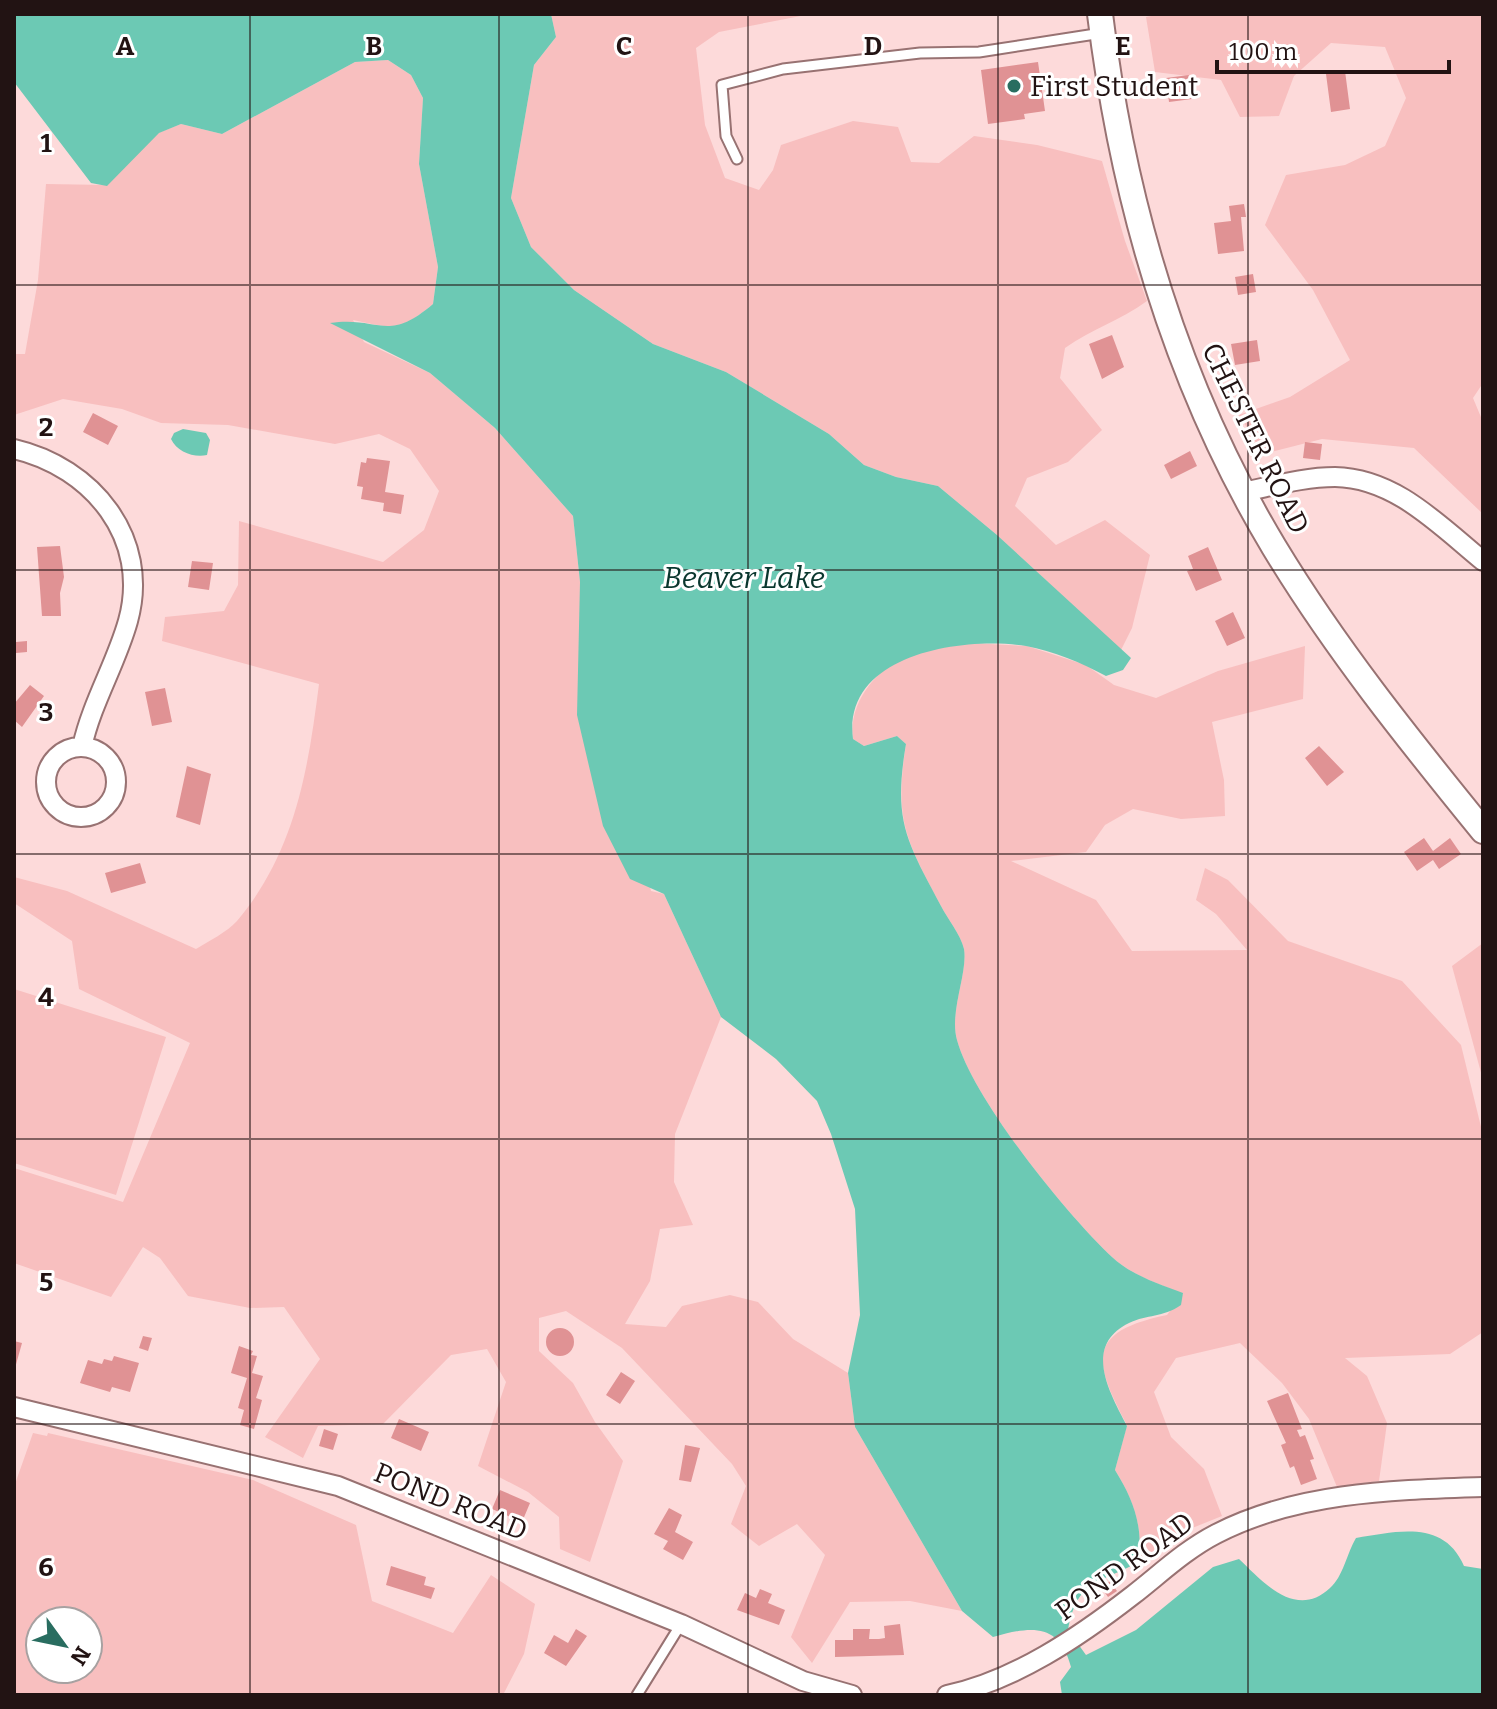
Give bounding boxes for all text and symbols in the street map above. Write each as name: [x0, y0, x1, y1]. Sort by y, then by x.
scale bar: [1217, 24, 1449, 74]
text: A: [116, 31, 135, 62]
text: B: [366, 31, 382, 62]
text: C: [616, 31, 632, 62]
text: D: [864, 31, 882, 62]
text: E: [1115, 31, 1131, 62]
text: 100 m: [1229, 38, 1297, 66]
place label: First Student: [1030, 70, 1198, 103]
marker: First Student: [1005, 77, 1023, 95]
text: 1: [40, 128, 52, 159]
street label: CHESTER ROAD: [1195, 337, 1316, 539]
text: 2: [39, 412, 53, 443]
water label: Beaver Lake: [663, 560, 825, 596]
text: 3: [39, 697, 53, 728]
text: 4: [38, 982, 54, 1013]
text: 5: [39, 1267, 53, 1298]
street label: POND ROAD: [369, 1456, 532, 1547]
street label: POND ROAD: [1049, 1505, 1200, 1627]
text: 6: [38, 1552, 54, 1583]
north arrow: [24, 1605, 104, 1685]
text: N: [64, 1641, 96, 1670]

